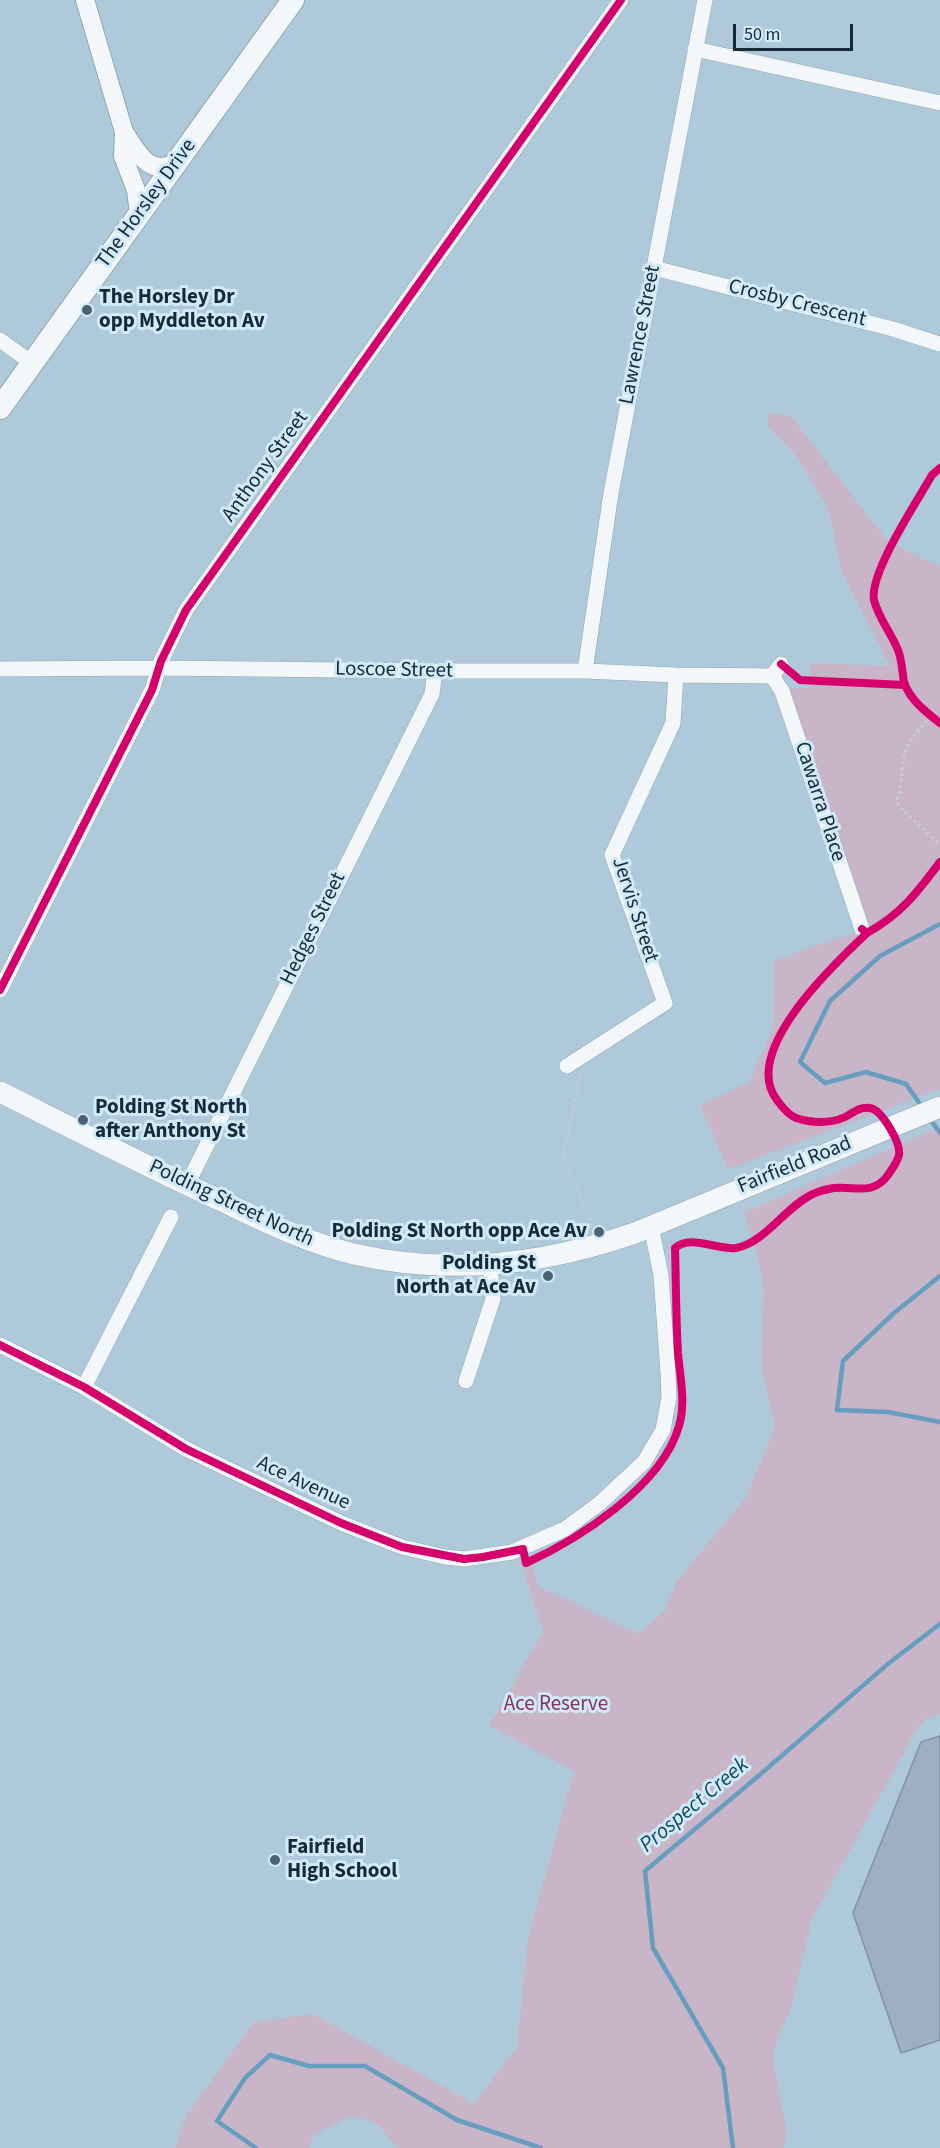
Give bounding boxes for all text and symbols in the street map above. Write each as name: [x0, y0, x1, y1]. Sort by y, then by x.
scale bar: [736, 12, 856, 50]
text: 50 m: [744, 22, 780, 47]
street label: The Horsley Drive: [92, 134, 202, 274]
street label: Lawrence Street: [615, 263, 667, 407]
street label: Crosby Crescent: [725, 275, 869, 333]
place label: The Horsley Dr opp Myddleton Av: [99, 285, 265, 335]
marker: The Horsley Dr opp Myddleton Av: [80, 303, 94, 317]
street label: Anthony Street: [217, 407, 315, 527]
street label: Loscoe Street: [335, 657, 453, 685]
street label: Cawarra Place: [788, 739, 850, 865]
street label: Jervis Street: [605, 854, 663, 966]
street label: Hedges Street: [276, 869, 352, 989]
place label: Polding St North after Anthony St: [95, 1095, 247, 1145]
marker: Polding St North after Anthony St: [76, 1113, 90, 1127]
street label: Fairfield Road: [734, 1132, 856, 1200]
street label: Polding Street North: [145, 1155, 317, 1253]
place label: Polding St North opp Ace Av: [332, 1219, 587, 1245]
marker: Polding St North opp Ace Av: [592, 1225, 606, 1239]
place label: Polding St North at Ace Av: [396, 1251, 536, 1301]
marker: Polding St North at Ace Av: [541, 1269, 555, 1283]
street label: Ace Avenue: [252, 1451, 354, 1517]
park label: Ace Reserve: [504, 1692, 608, 1718]
water label: Prospect Creek: [635, 1753, 755, 1859]
place label: Fairfield High School: [287, 1835, 397, 1885]
marker: Fairfield High School: [268, 1853, 282, 1867]

